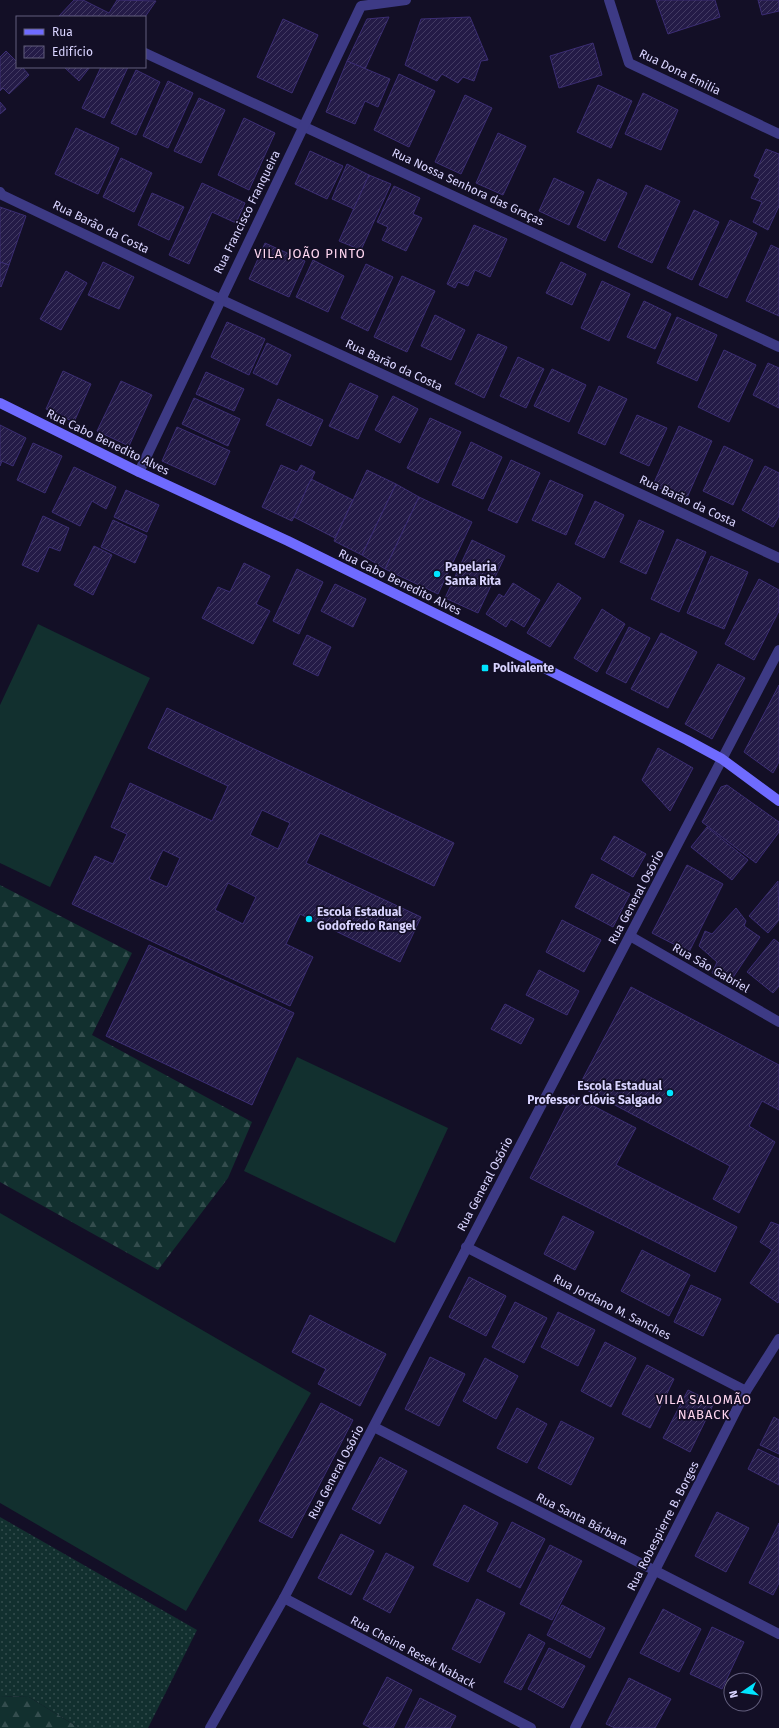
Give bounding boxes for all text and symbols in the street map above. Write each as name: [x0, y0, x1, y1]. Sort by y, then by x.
legend: [16, 16, 146, 68]
text: Rua: [52, 25, 73, 39]
text: Edifício: [52, 45, 93, 59]
street label: Rua Dona Emilia: [637, 46, 723, 98]
street label: Rua Nossa Senhora das Graças: [390, 146, 547, 229]
street label: Rua Francisco Franqueira: [211, 148, 283, 276]
street label: Rua Barão da Costa: [51, 198, 151, 256]
district label: VILA JOÃO PINTO: [254, 246, 366, 261]
street label: Rua Barão da Costa: [343, 336, 445, 394]
street label: Rua Cabo Benedito Alves: [44, 406, 172, 478]
street label: Rua Barão da Costa: [637, 472, 739, 530]
street label: Rua Cabo Benedito Alves: [336, 546, 464, 618]
place label: Papelaria Santa Rita: [445, 560, 502, 588]
marker: Papelaria Santa Rita: [432, 569, 442, 579]
place label: Polivalente: [493, 661, 555, 675]
marker: Polivalente: [480, 663, 490, 673]
street label: Rua General Osório: [605, 847, 667, 947]
place label: Escola Estadual Godofredo Rangel: [317, 905, 416, 933]
marker: Escola Estadual Godofredo Rangel: [304, 914, 314, 924]
street label: Rua São Gabriel: [670, 940, 752, 996]
place label: Escola Estadual Professor Clóvis Salgado: [527, 1079, 662, 1107]
marker: Escola Estadual Professor Clóvis Salgado: [665, 1088, 675, 1098]
street label: Rua General Osório: [454, 1134, 516, 1234]
street label: Rua Jordano M. Sanches: [551, 1271, 674, 1343]
district label: VILA SALOMÃO NABACK: [656, 1392, 752, 1422]
street label: Rua General Osório: [305, 1422, 367, 1522]
street label: Rua Robespierre B. Borges: [624, 1459, 702, 1593]
street label: Rua Santa Bárbara: [534, 1490, 630, 1548]
street label: Rua Cheine Resek Naback: [348, 1613, 479, 1691]
north arrow: [723, 1672, 763, 1712]
text: N: [727, 1689, 741, 1699]

